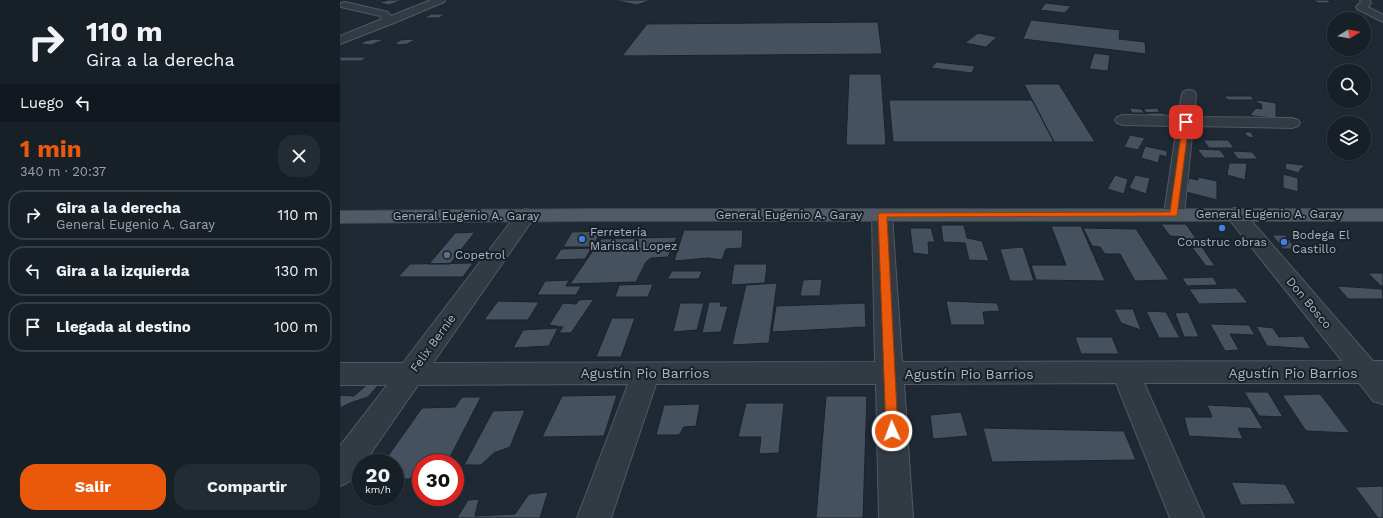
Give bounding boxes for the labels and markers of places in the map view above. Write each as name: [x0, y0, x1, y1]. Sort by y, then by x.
pin: [1169, 105, 1203, 139]
marker: Construc obras: [1217, 223, 1227, 233]
place label: Ferretería Mariscal Lopez: [590, 225, 677, 253]
place label: Bodega El Castillo: [1292, 228, 1350, 256]
marker: Ferretería Mariscal Lopez: [577, 234, 587, 244]
place label: Construc obras: [1177, 235, 1267, 249]
marker: Bodega El Castillo: [1279, 237, 1289, 247]
place label: Copetrol: [455, 248, 506, 262]
marker: Copetrol: [442, 250, 452, 260]

